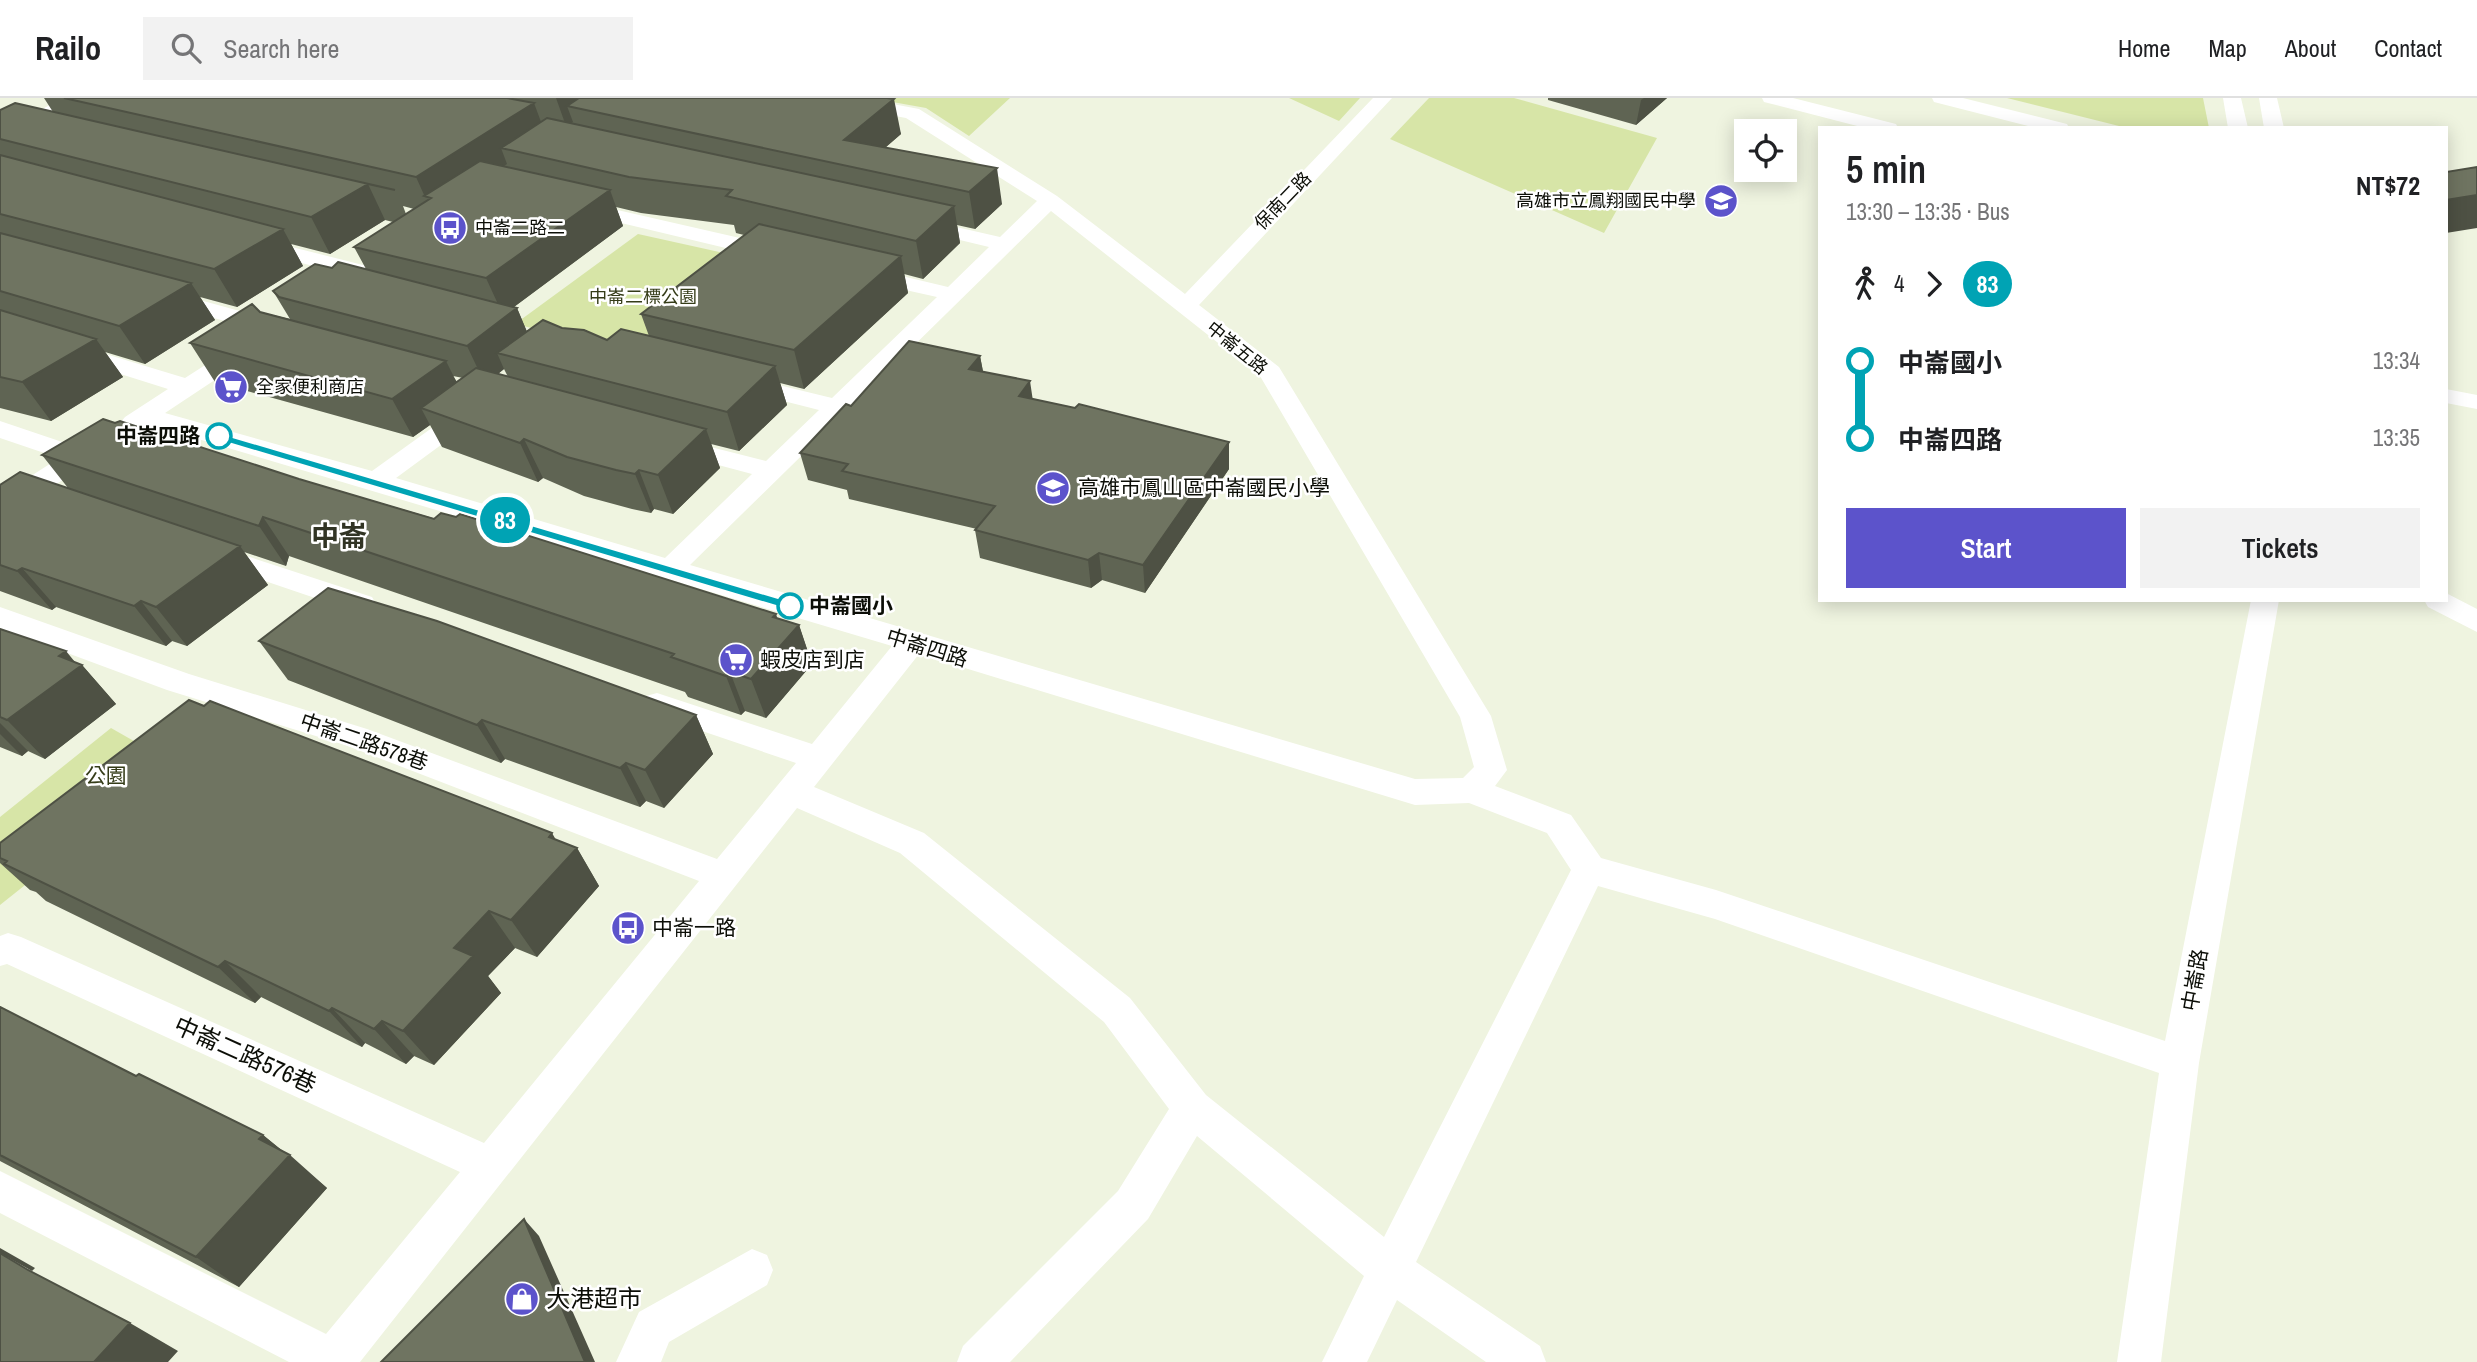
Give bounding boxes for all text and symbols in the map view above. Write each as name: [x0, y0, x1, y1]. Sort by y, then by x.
search box: [143, 17, 633, 80]
text: Railo: [35, 26, 101, 70]
icon: search: [167, 29, 205, 67]
text: Search here: [223, 31, 339, 66]
text: Home: [2118, 32, 2170, 64]
text: Map: [2208, 32, 2247, 64]
text: About: [2285, 32, 2336, 64]
text: Contact: [2374, 32, 2442, 64]
map controls: [1734, 119, 1797, 182]
button: locate: [1734, 119, 1797, 182]
text: 5 min: [1846, 144, 1926, 195]
street label: 保南二路: [1249, 166, 1317, 235]
text: NT$72: [2356, 168, 2420, 203]
school or university icon: 高雄市立鳳翔國民中學: [1702, 182, 1740, 220]
place label: 高雄市立鳳翔國民中學: [1516, 188, 1696, 213]
text: 13:30 – 13:35 · Bus: [1846, 196, 2010, 227]
bus stop icon: 中崙二路二: [431, 209, 469, 247]
place label: 中崙二路二: [475, 215, 565, 240]
icon: walk: [1846, 265, 1884, 303]
icon: forward: [1915, 265, 1953, 303]
text: 4: [1894, 268, 1905, 299]
text: 83: [1977, 268, 1998, 300]
park label: 中崙二標公園: [589, 284, 697, 309]
street label: 中崙五路: [1201, 315, 1273, 380]
text: 中崙國小: [1898, 345, 2002, 380]
text: 13:34: [2373, 345, 2420, 376]
supermarket icon: 全家便利商店: [212, 368, 250, 406]
place label: 全家便利商店: [256, 374, 364, 399]
place label: 中崙四路: [116, 421, 200, 450]
text: 中崙四路: [1898, 422, 2002, 457]
text: 13:35: [2373, 422, 2420, 453]
marker: 中崙四路: [206, 423, 232, 449]
school or university icon: 高雄市鳳山區中崙國民小學: [1034, 469, 1072, 507]
place label: 高雄市鳳山區中崙國民小學: [1078, 473, 1330, 502]
line badge: 83: [474, 497, 536, 543]
text: 83: [494, 504, 516, 536]
button: Start: [1846, 508, 2126, 588]
button: Tickets: [2140, 508, 2420, 588]
district label: 中崙: [311, 517, 367, 555]
place label: 中崙國小: [809, 591, 893, 620]
marker: 中崙國小: [777, 593, 803, 619]
street label: 中崙四路: [883, 621, 972, 674]
supermarket icon: 蝦皮店到店: [717, 641, 755, 679]
place label: 蝦皮店到店: [760, 645, 865, 674]
street label: 中崙二路578巷: [296, 706, 432, 777]
park label: 公園: [85, 761, 127, 790]
bus stop icon: 中崙一路: [609, 909, 647, 947]
place label: 中崙一路: [652, 913, 736, 942]
street label: 中崙路: [2175, 946, 2214, 1013]
street label: 中崙二路576巷: [169, 1008, 322, 1100]
shop icon: 大港超市: [503, 1280, 541, 1318]
place label: 大港超市: [546, 1282, 642, 1314]

